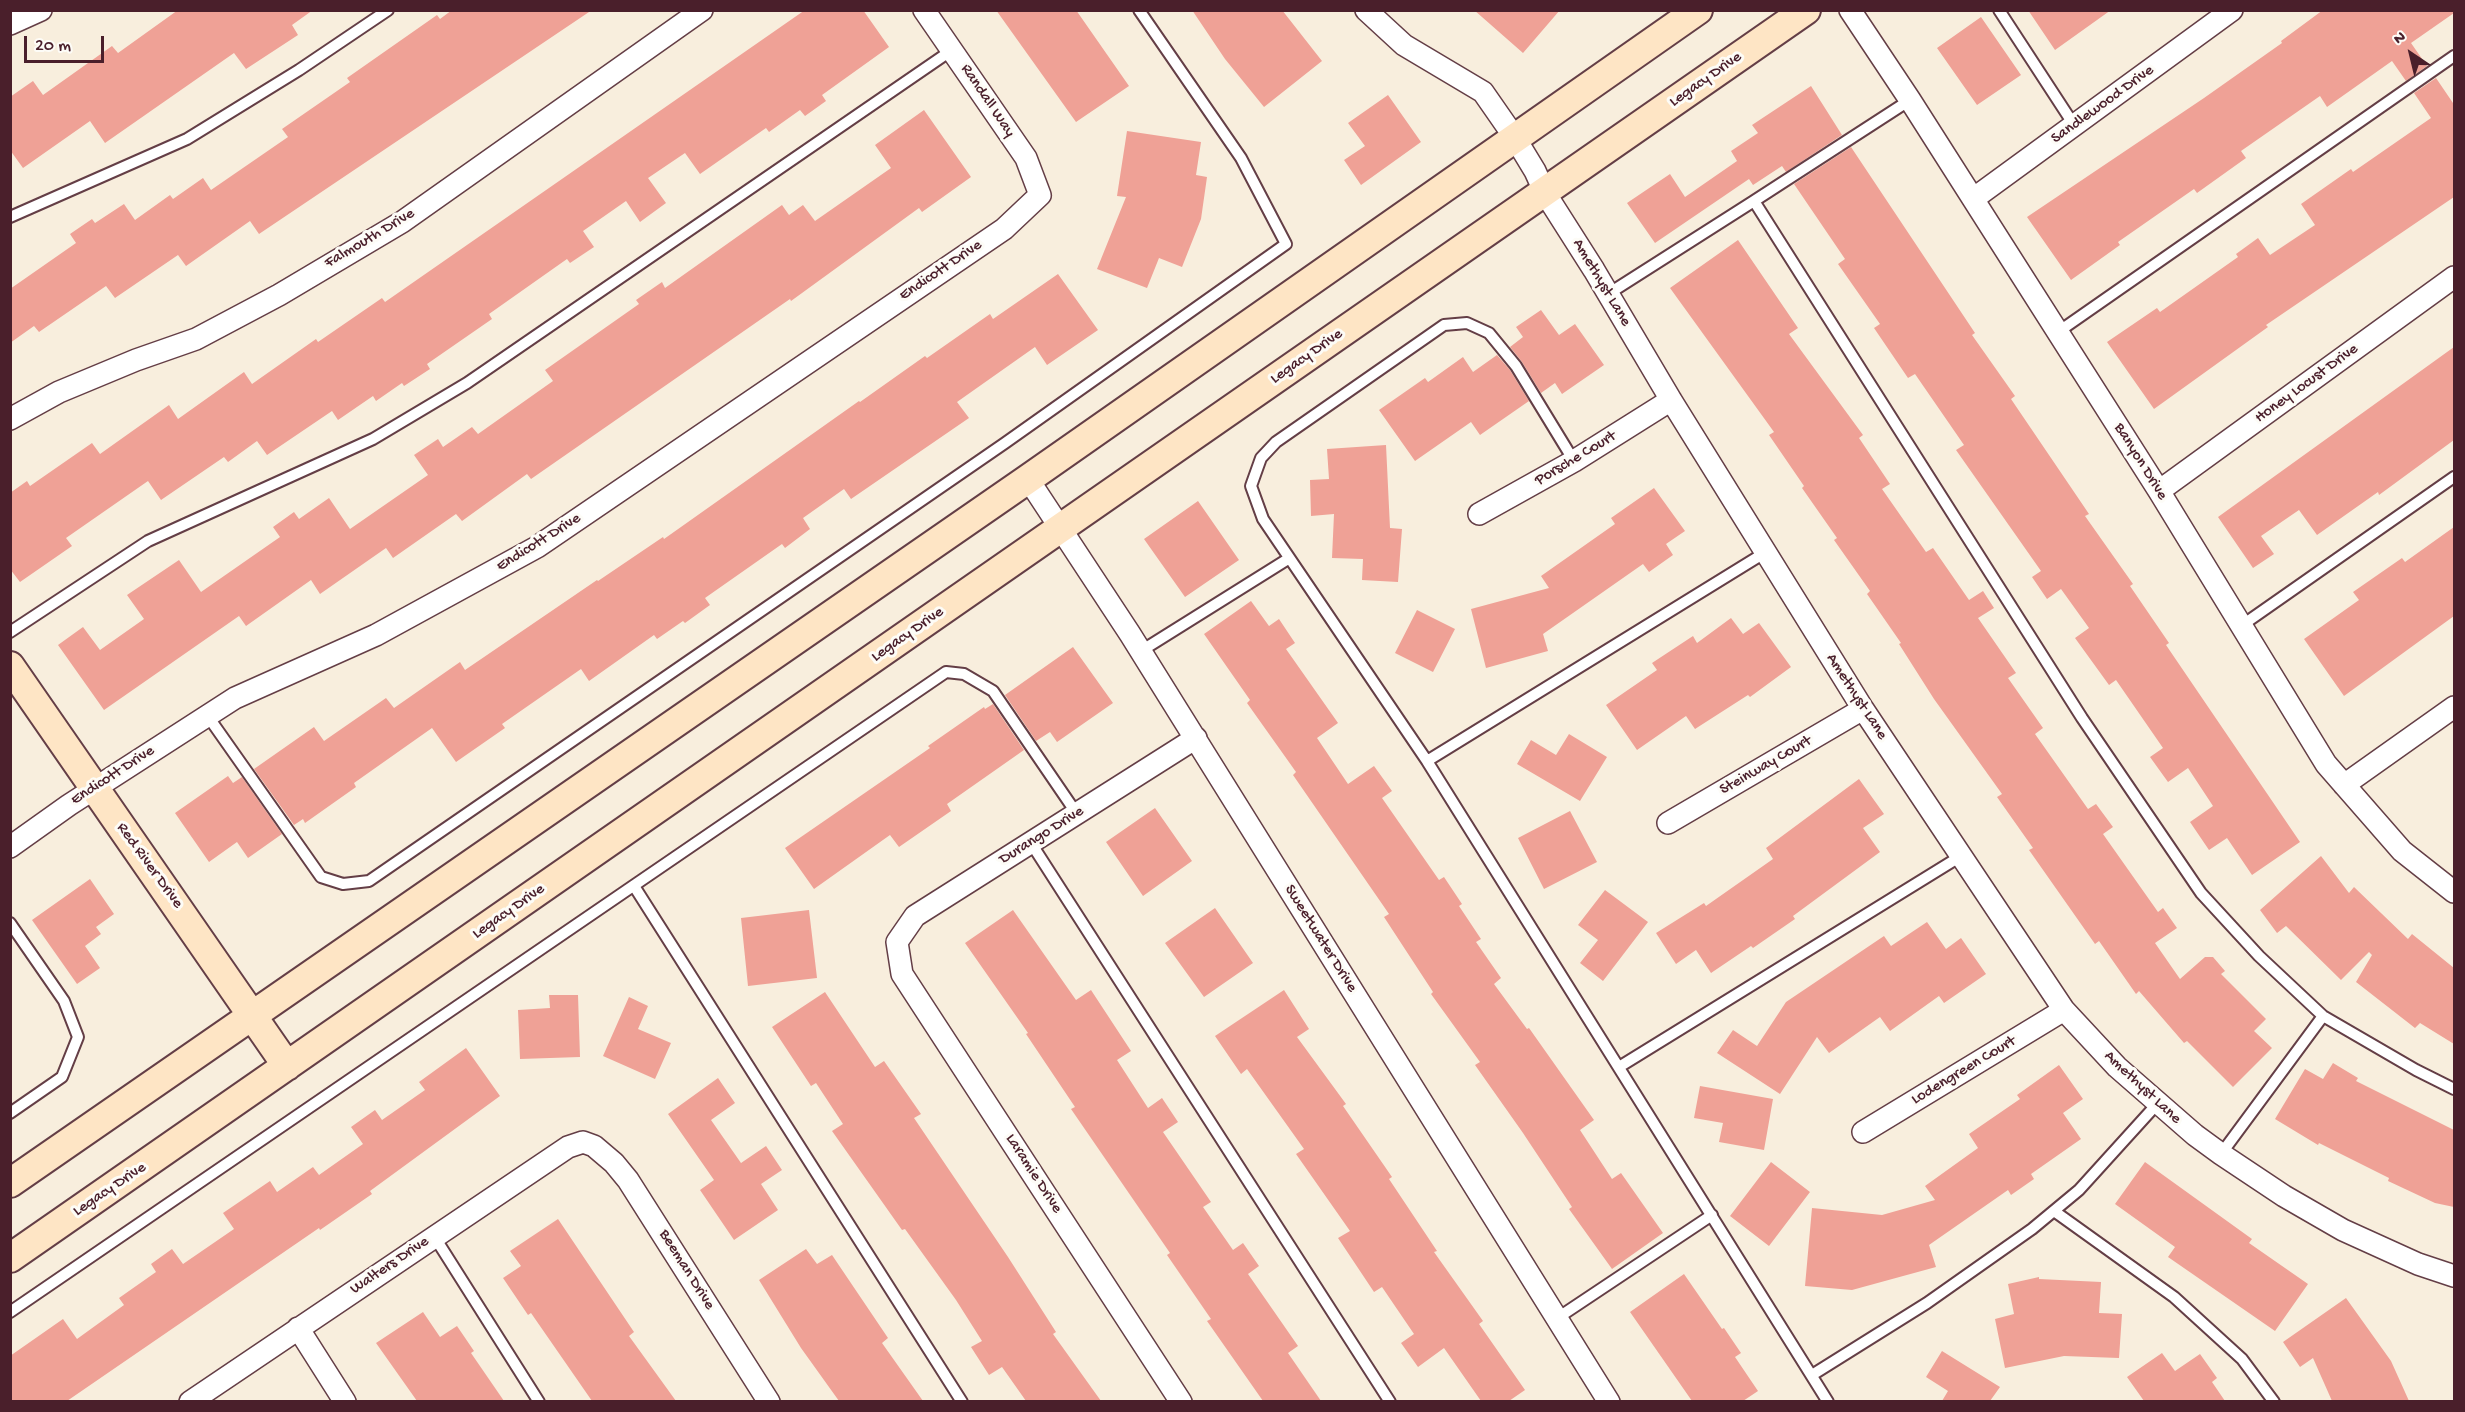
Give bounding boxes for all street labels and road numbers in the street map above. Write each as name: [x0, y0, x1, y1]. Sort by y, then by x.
street label: Legacy Drive: [1666, 48, 1746, 112]
street label: Randall Way: [955, 61, 1019, 141]
street label: Sandlewood Drive: [2048, 61, 2158, 149]
street label: Falmouth Drive: [322, 205, 418, 273]
street label: Endicott Drive: [896, 236, 986, 306]
street label: Amethyst Lane: [1567, 236, 1635, 330]
street label: Legacy Drive: [1267, 325, 1347, 389]
street label: Honey Locust Drive: [2252, 340, 2362, 428]
street label: Banyon Drive: [2109, 420, 2171, 504]
street label: Porsche Court: [1532, 427, 1620, 491]
street label: Endicott Drive: [493, 509, 585, 577]
street label: Legacy Drive: [868, 603, 948, 667]
street label: Amethyst Lane: [1821, 650, 1891, 744]
street label: Steinway Court: [1717, 732, 1815, 800]
street label: Endicott Drive: [68, 742, 158, 810]
street label: Durango Drive: [996, 802, 1088, 870]
street label: Red River Drive: [111, 819, 187, 913]
street label: Legacy Drive: [469, 880, 549, 944]
street label: Sweetwater Drive: [1279, 882, 1361, 996]
street label: Lodengreen Court: [1908, 1032, 2020, 1110]
street label: Amethyst Lane: [2099, 1047, 2185, 1129]
street label: Laramie Drive: [1000, 1131, 1066, 1217]
street label: Legacy Drive: [70, 1159, 150, 1221]
street label: Beeman Drive: [654, 1226, 718, 1314]
street label: Walters Drive: [347, 1233, 433, 1299]

